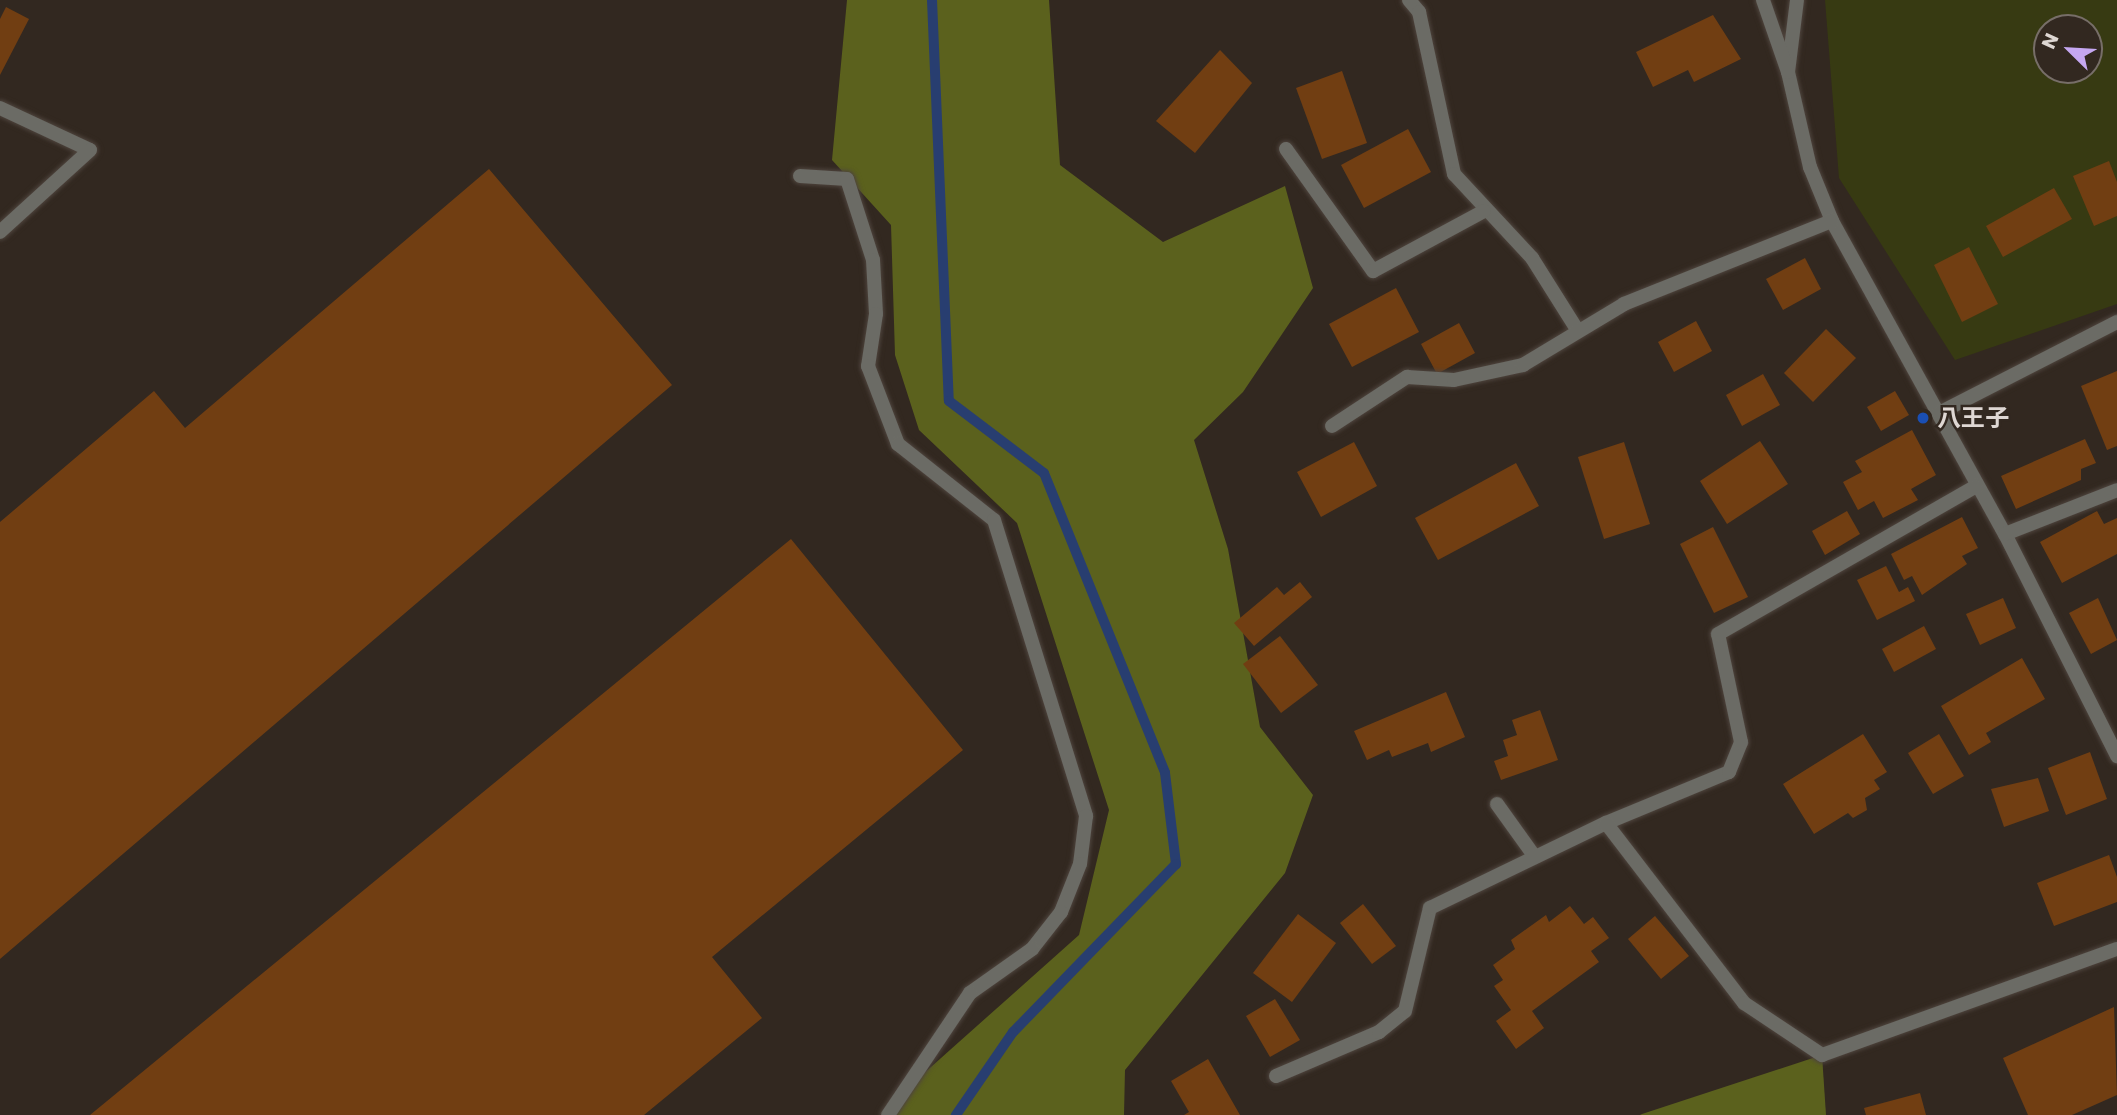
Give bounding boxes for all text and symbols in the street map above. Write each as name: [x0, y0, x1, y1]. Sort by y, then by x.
north arrow: [2033, 14, 2103, 84]
text: N: [2035, 29, 2065, 53]
place label: 八王子: [1937, 404, 2009, 432]
marker: 八王子: [1915, 410, 1931, 426]

